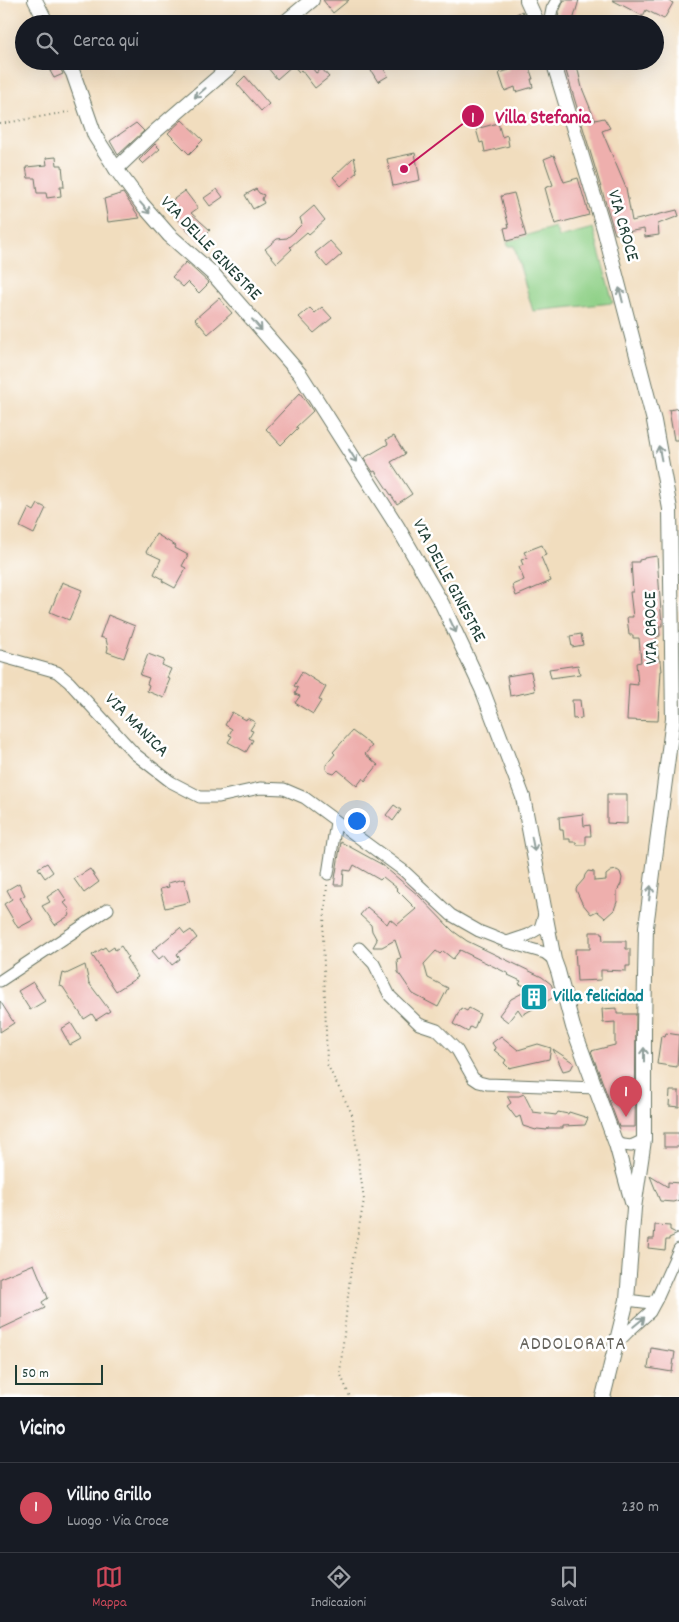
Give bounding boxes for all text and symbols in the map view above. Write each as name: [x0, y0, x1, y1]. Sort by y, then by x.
search box: [15, 15, 664, 70]
icon: search: [33, 29, 61, 57]
text: Cerca qui: [73, 29, 139, 56]
one-way arrow: [194, 87, 207, 98]
callout: Villa Stefania: [460, 99, 601, 133]
text: Villa Stefania: [495, 106, 592, 133]
text: 1: [471, 108, 475, 130]
street label: VIA CROCE: [600, 187, 644, 265]
street label: VIA DELLE GINESTRE: [154, 191, 266, 307]
one-way arrow: [139, 201, 151, 214]
one-way arrow: [616, 287, 625, 303]
one-way arrow: [252, 318, 263, 331]
one-way arrow: [654, 445, 664, 461]
one-way arrow: [349, 448, 359, 462]
street label: VIA DELLE GINESTRE: [405, 515, 491, 647]
street label: VIA CROCE: [639, 591, 665, 665]
one-way arrow: [448, 618, 458, 633]
street label: VIA MANICA: [98, 688, 174, 764]
your location: [344, 808, 370, 834]
one-way arrow: [529, 836, 538, 852]
one-way arrow: [645, 885, 655, 901]
building icon: Villa felicidad: [519, 982, 549, 1012]
place label: Villa felicidad: [553, 985, 644, 1010]
one-way arrow: [639, 1047, 649, 1064]
pin: 1: [610, 1076, 642, 1117]
one-way arrow: [632, 1317, 645, 1328]
district label: ADDOLORATA: [519, 1332, 627, 1359]
scale bar: [15, 1362, 102, 1385]
text: 50 m: [22, 1364, 49, 1384]
text: Vicino: [20, 1415, 65, 1445]
text: Villino Grillo: [67, 1483, 151, 1510]
text: 1: [34, 1496, 38, 1519]
text: 230 m: [622, 1496, 659, 1519]
text: Luogo · Via Croce: [67, 1510, 169, 1533]
tab: Mappa: [92, 1563, 126, 1613]
tab: Indicazioni: [311, 1563, 366, 1613]
tab: Salvati: [551, 1563, 587, 1613]

